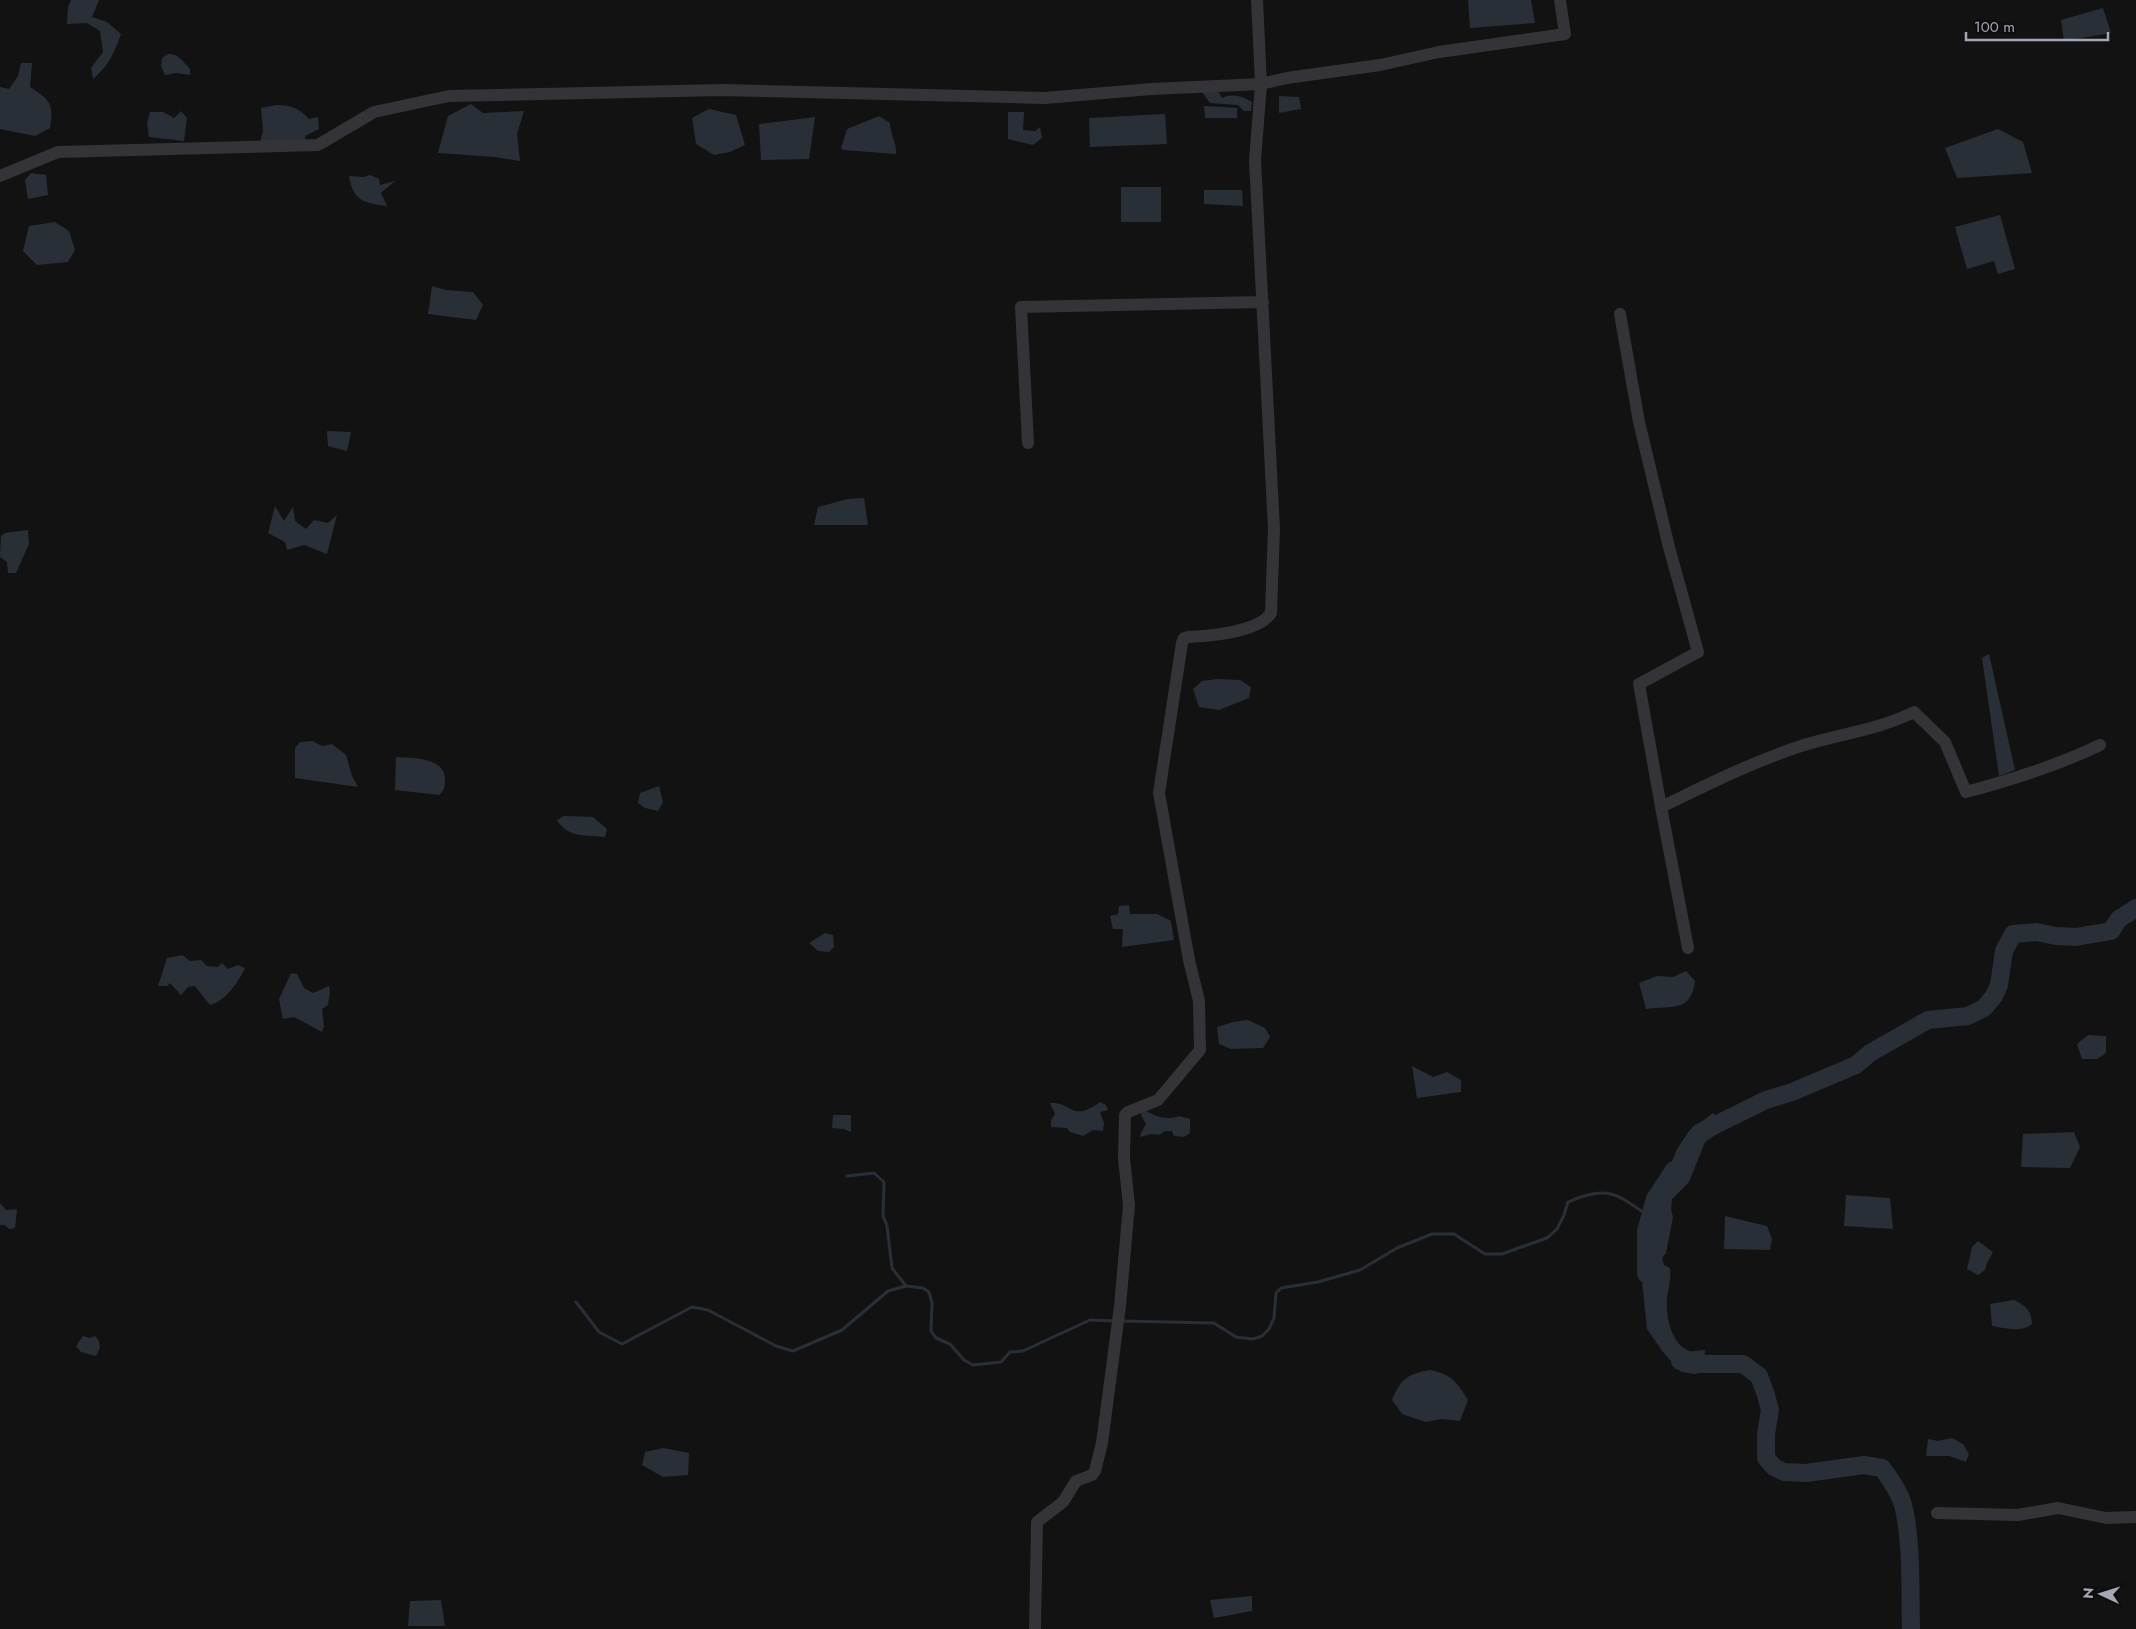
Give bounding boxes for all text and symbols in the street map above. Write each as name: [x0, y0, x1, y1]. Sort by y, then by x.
scale bar: [1966, 10, 2108, 42]
text: 100 m: [1974, 16, 2015, 38]
north arrow: [2076, 1569, 2126, 1619]
text: N: [2078, 1587, 2098, 1599]

